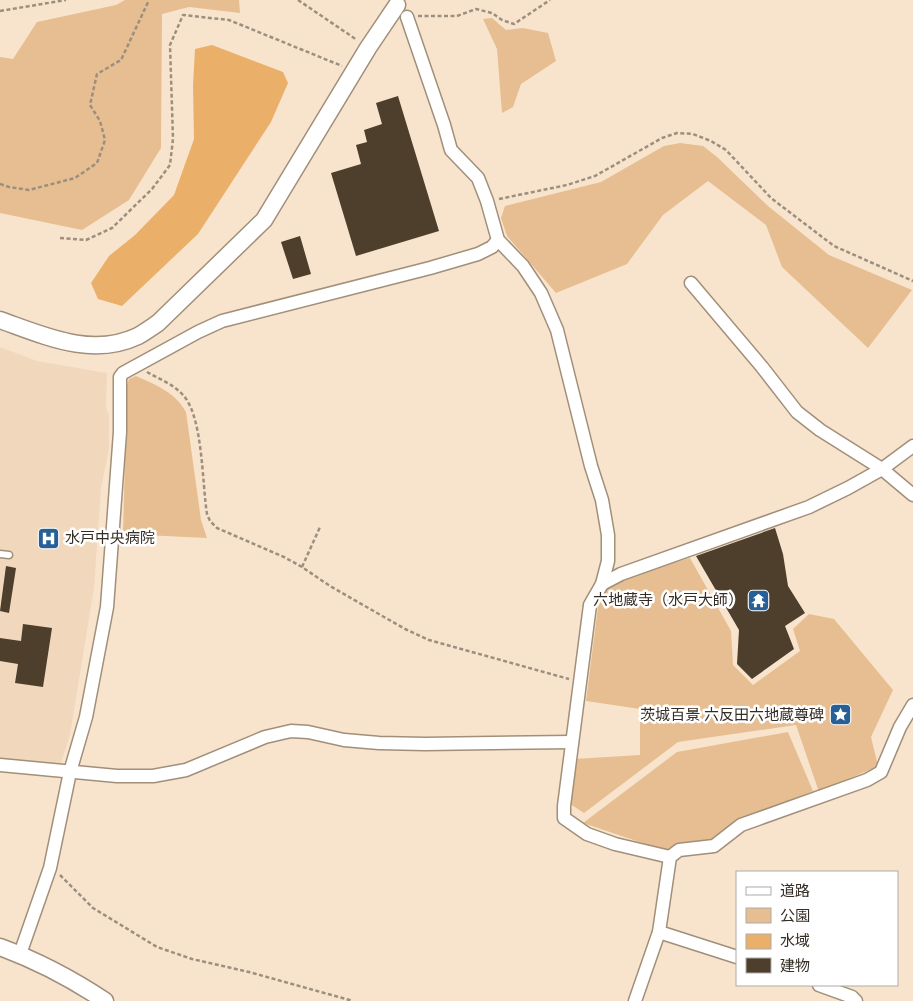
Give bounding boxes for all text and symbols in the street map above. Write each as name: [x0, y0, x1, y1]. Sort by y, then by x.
hospital icon: 水戸中央病院: [37, 526, 61, 550]
place label: 水戸中央病院: [65, 529, 155, 547]
temple icon: 六地蔵寺（水戸大師）: [747, 588, 771, 612]
place label: 六地蔵寺（水戸大師）: [593, 591, 743, 609]
place icon: 茨城百景 六反田六地蔵尊碑: [828, 703, 852, 727]
place label: 茨城百景 六反田六地蔵尊碑: [640, 706, 824, 724]
legend: [736, 871, 898, 986]
text: 道路: [780, 882, 810, 900]
text: 公園: [780, 907, 810, 925]
text: 水域: [780, 932, 810, 950]
text: 建物: [780, 957, 810, 975]

